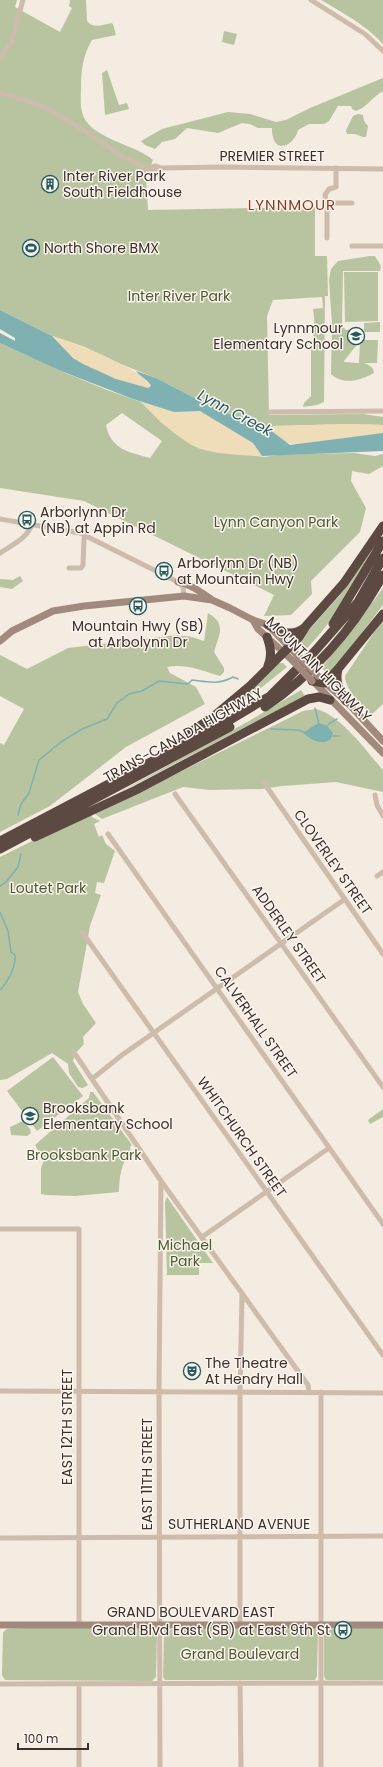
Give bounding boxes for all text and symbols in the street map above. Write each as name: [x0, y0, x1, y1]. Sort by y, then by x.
street label: PREMIER STREET: [220, 146, 325, 166]
place label: Inter River Park South Fieldhouse: [63, 166, 182, 202]
building icon: Inter River Park South Fieldhouse: [40, 174, 60, 194]
district label: LYNNMOUR: [248, 194, 336, 215]
sports icon: North Shore BMX: [21, 238, 41, 258]
place label: North Shore BMX: [44, 238, 159, 258]
park label: Inter River Park: [128, 286, 231, 306]
place label: Lynnmour Elementary School: [213, 318, 343, 354]
school or university icon: Lynnmour Elementary School: [346, 326, 366, 346]
water label: Lynn Creek: [194, 384, 278, 442]
place label: Arborlynn Dr (NB) at Appin Rd: [40, 502, 156, 538]
bus stop icon: Arborlynn Dr (NB) at Appin Rd: [17, 510, 37, 530]
park label: Lynn Canyon Park: [214, 512, 339, 532]
place label: Arborlynn Dr (NB) at Mountain Hwy: [177, 553, 298, 589]
bus stop icon: Arborlynn Dr (NB) at Mountain Hwy: [154, 561, 174, 581]
bus stop icon: Mountain Hwy (SB) at Arbolynn Dr: [128, 596, 148, 616]
street label: MOUNTAIN HIGHWAY: [262, 612, 376, 726]
place label: Mountain Hwy (SB) at Arbolynn Dr: [72, 616, 204, 652]
street label: TRANS-CANADA HIGHWAY: [100, 683, 266, 787]
street label: CLOVERLEY STREET: [289, 805, 377, 919]
park label: Loutet Park: [10, 878, 87, 898]
street label: ADDERLEY STREET: [247, 881, 331, 988]
street label: CALVERHALL STREET: [210, 962, 302, 1082]
street label: WHITCHURCH STREET: [193, 1073, 292, 1202]
place label: Brooksbank Elementary School: [43, 1098, 173, 1134]
school or university icon: Brooksbank Elementary School: [20, 1106, 40, 1126]
park label: Brooksbank Park: [26, 1145, 142, 1165]
park label: Michael Park: [158, 1235, 212, 1271]
place label: The Theatre At Hendry Hall: [205, 1353, 303, 1389]
theatre icon: The Theatre At Hendry Hall: [182, 1361, 202, 1381]
street label: EAST 12TH STREET: [57, 1369, 77, 1485]
street label: EAST 11TH STREET: [137, 1417, 157, 1530]
street label: SUTHERLAND AVENUE: [168, 1514, 310, 1534]
street label: GRAND BOULEVARD EAST: [107, 1602, 275, 1622]
place label: Grand Blvd East (SB) at East 9th St: [92, 1620, 330, 1640]
bus stop icon: Grand Blvd East (SB) at East 9th St: [333, 1620, 353, 1640]
park label: Grand Boulevard: [181, 1644, 299, 1664]
scale bar: [18, 1725, 88, 1751]
text: 100 m: [24, 1730, 58, 1747]

